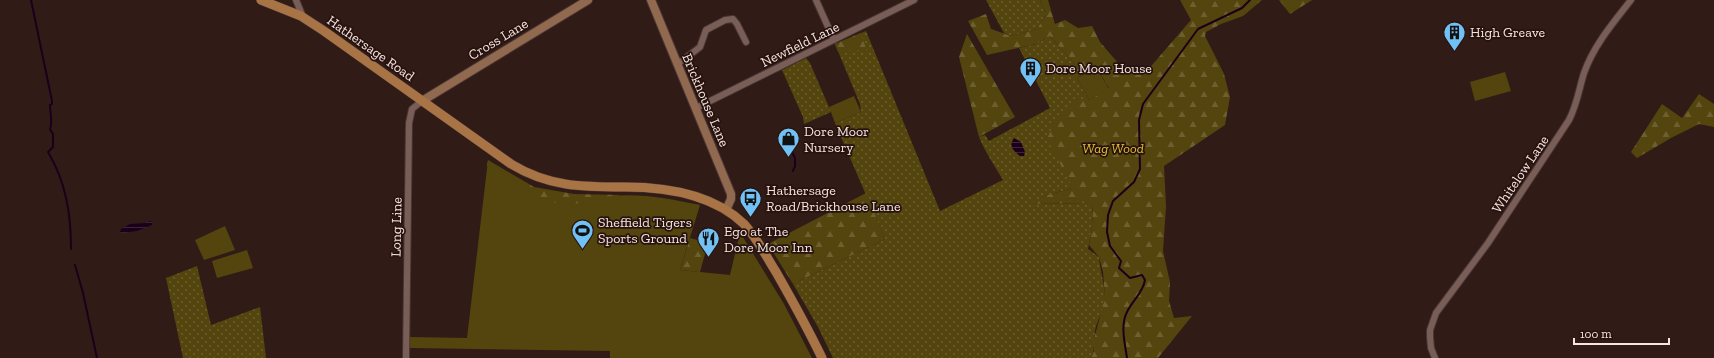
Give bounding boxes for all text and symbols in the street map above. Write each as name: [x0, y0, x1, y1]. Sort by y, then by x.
street label: Hathersage Road: [324, 12, 418, 85]
street label: Cross Lane: [465, 15, 532, 64]
street label: Newfield Lane: [758, 18, 843, 71]
building icon: High Greave: [1442, 19, 1468, 52]
place label: High Greave: [1470, 24, 1546, 41]
street label: Brickhouse Lane: [678, 51, 733, 150]
building icon: Dore Moor House: [1017, 55, 1043, 88]
place label: Dore Moor House: [1046, 60, 1152, 77]
place label: Dore Moor Nursery: [804, 123, 869, 156]
shop icon: Dore Moor Nursery: [775, 126, 801, 159]
street label: Whitelow Lane: [1488, 132, 1553, 216]
park label: Wag Wood: [1082, 140, 1144, 157]
place label: Hathersage Road/Brickhouse Lane: [766, 182, 901, 215]
bus stop icon: Hathersage Road/Brickhouse Lane: [737, 185, 763, 218]
street label: Long Line: [387, 197, 406, 257]
place label: Sheffield Tigers Sports Ground: [598, 214, 692, 247]
sports icon: Sheffield Tigers Sports Ground: [569, 217, 595, 250]
place label: Ego at The Dore Moor Inn: [724, 223, 812, 256]
restaurant icon: Ego at The Dore Moor Inn: [696, 226, 722, 259]
scale bar: [1574, 320, 1669, 346]
text: 100 m: [1580, 327, 1612, 341]

